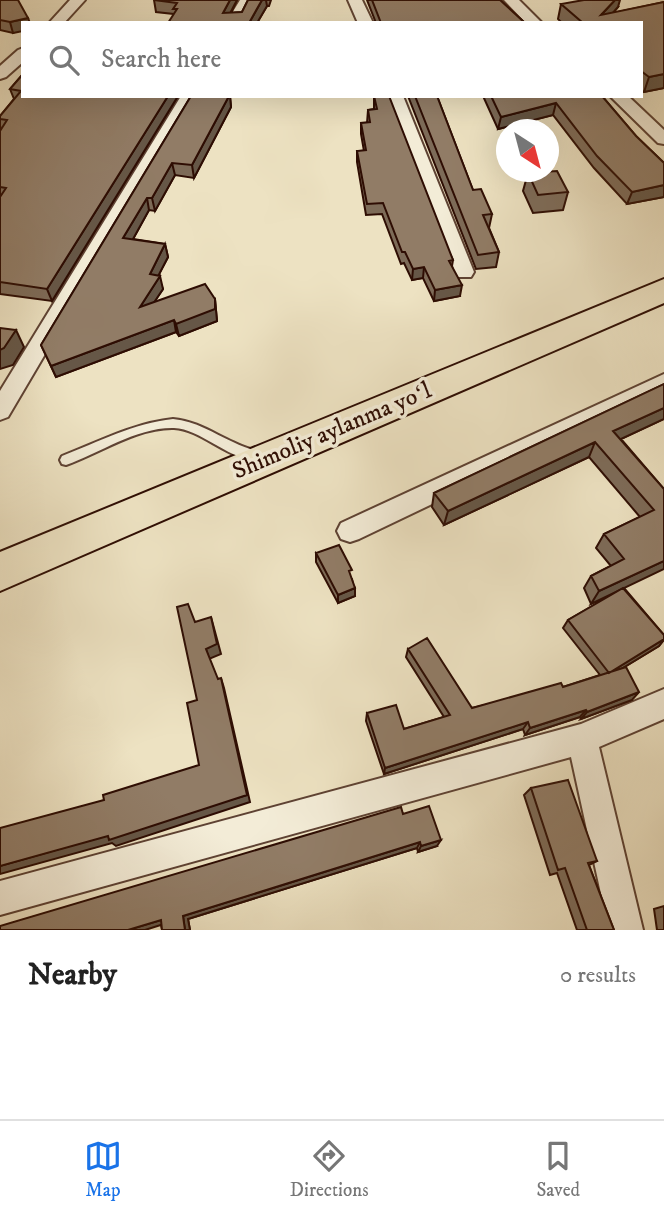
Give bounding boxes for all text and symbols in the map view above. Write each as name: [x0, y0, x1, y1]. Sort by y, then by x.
search box: [21, 21, 643, 98]
icon: search: [45, 41, 83, 79]
text: Search here: [101, 43, 221, 76]
north arrow: [496, 119, 559, 182]
street label: Shimoliy aylanma yoʻl: [228, 375, 437, 486]
text: Nearby: [28, 957, 117, 994]
text: 0 results: [560, 961, 636, 990]
tab: Map: [84, 1137, 122, 1202]
tab: Directions: [290, 1137, 369, 1202]
tab: Saved: [536, 1137, 580, 1202]

